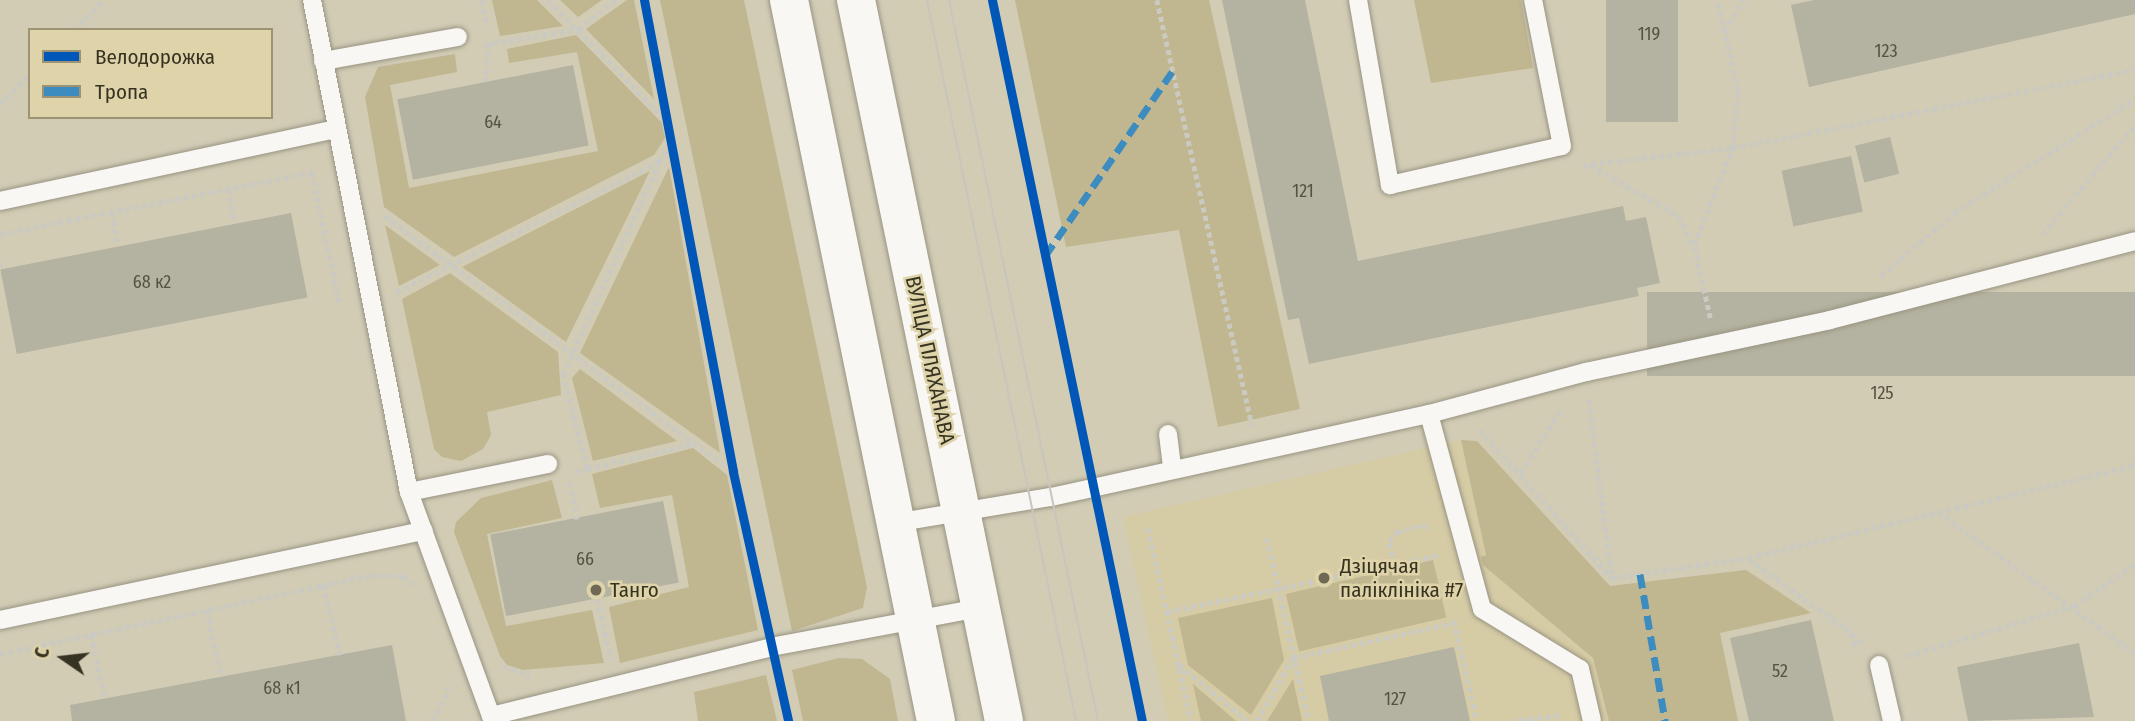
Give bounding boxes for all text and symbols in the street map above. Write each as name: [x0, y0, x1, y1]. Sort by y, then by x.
house number: 119: [1638, 23, 1660, 45]
legend: [28, 28, 273, 119]
house number: 123: [1874, 40, 1898, 62]
text: Велодорожка: [95, 44, 215, 70]
text: Тропа: [95, 79, 148, 105]
house number: 64: [484, 111, 502, 133]
house number: 121: [1292, 180, 1314, 202]
house number: 68 к2: [133, 271, 171, 293]
street label: ВУЛІЦА ПЛЯХАНАВА: [900, 274, 960, 446]
house number: 125: [1870, 382, 1894, 404]
house number: 66: [576, 548, 594, 570]
place label: Дзіцячая паліклініка #7: [1340, 553, 1463, 603]
marker: Дзіцячая паліклініка #7: [1314, 568, 1334, 588]
place label: Танго: [610, 577, 659, 603]
marker: Танго: [588, 582, 604, 598]
north arrow: [28, 623, 98, 693]
text: С: [30, 645, 55, 660]
house number: 52: [1772, 660, 1788, 682]
house number: 68 к1: [263, 677, 301, 699]
house number: 127: [1384, 688, 1406, 710]

